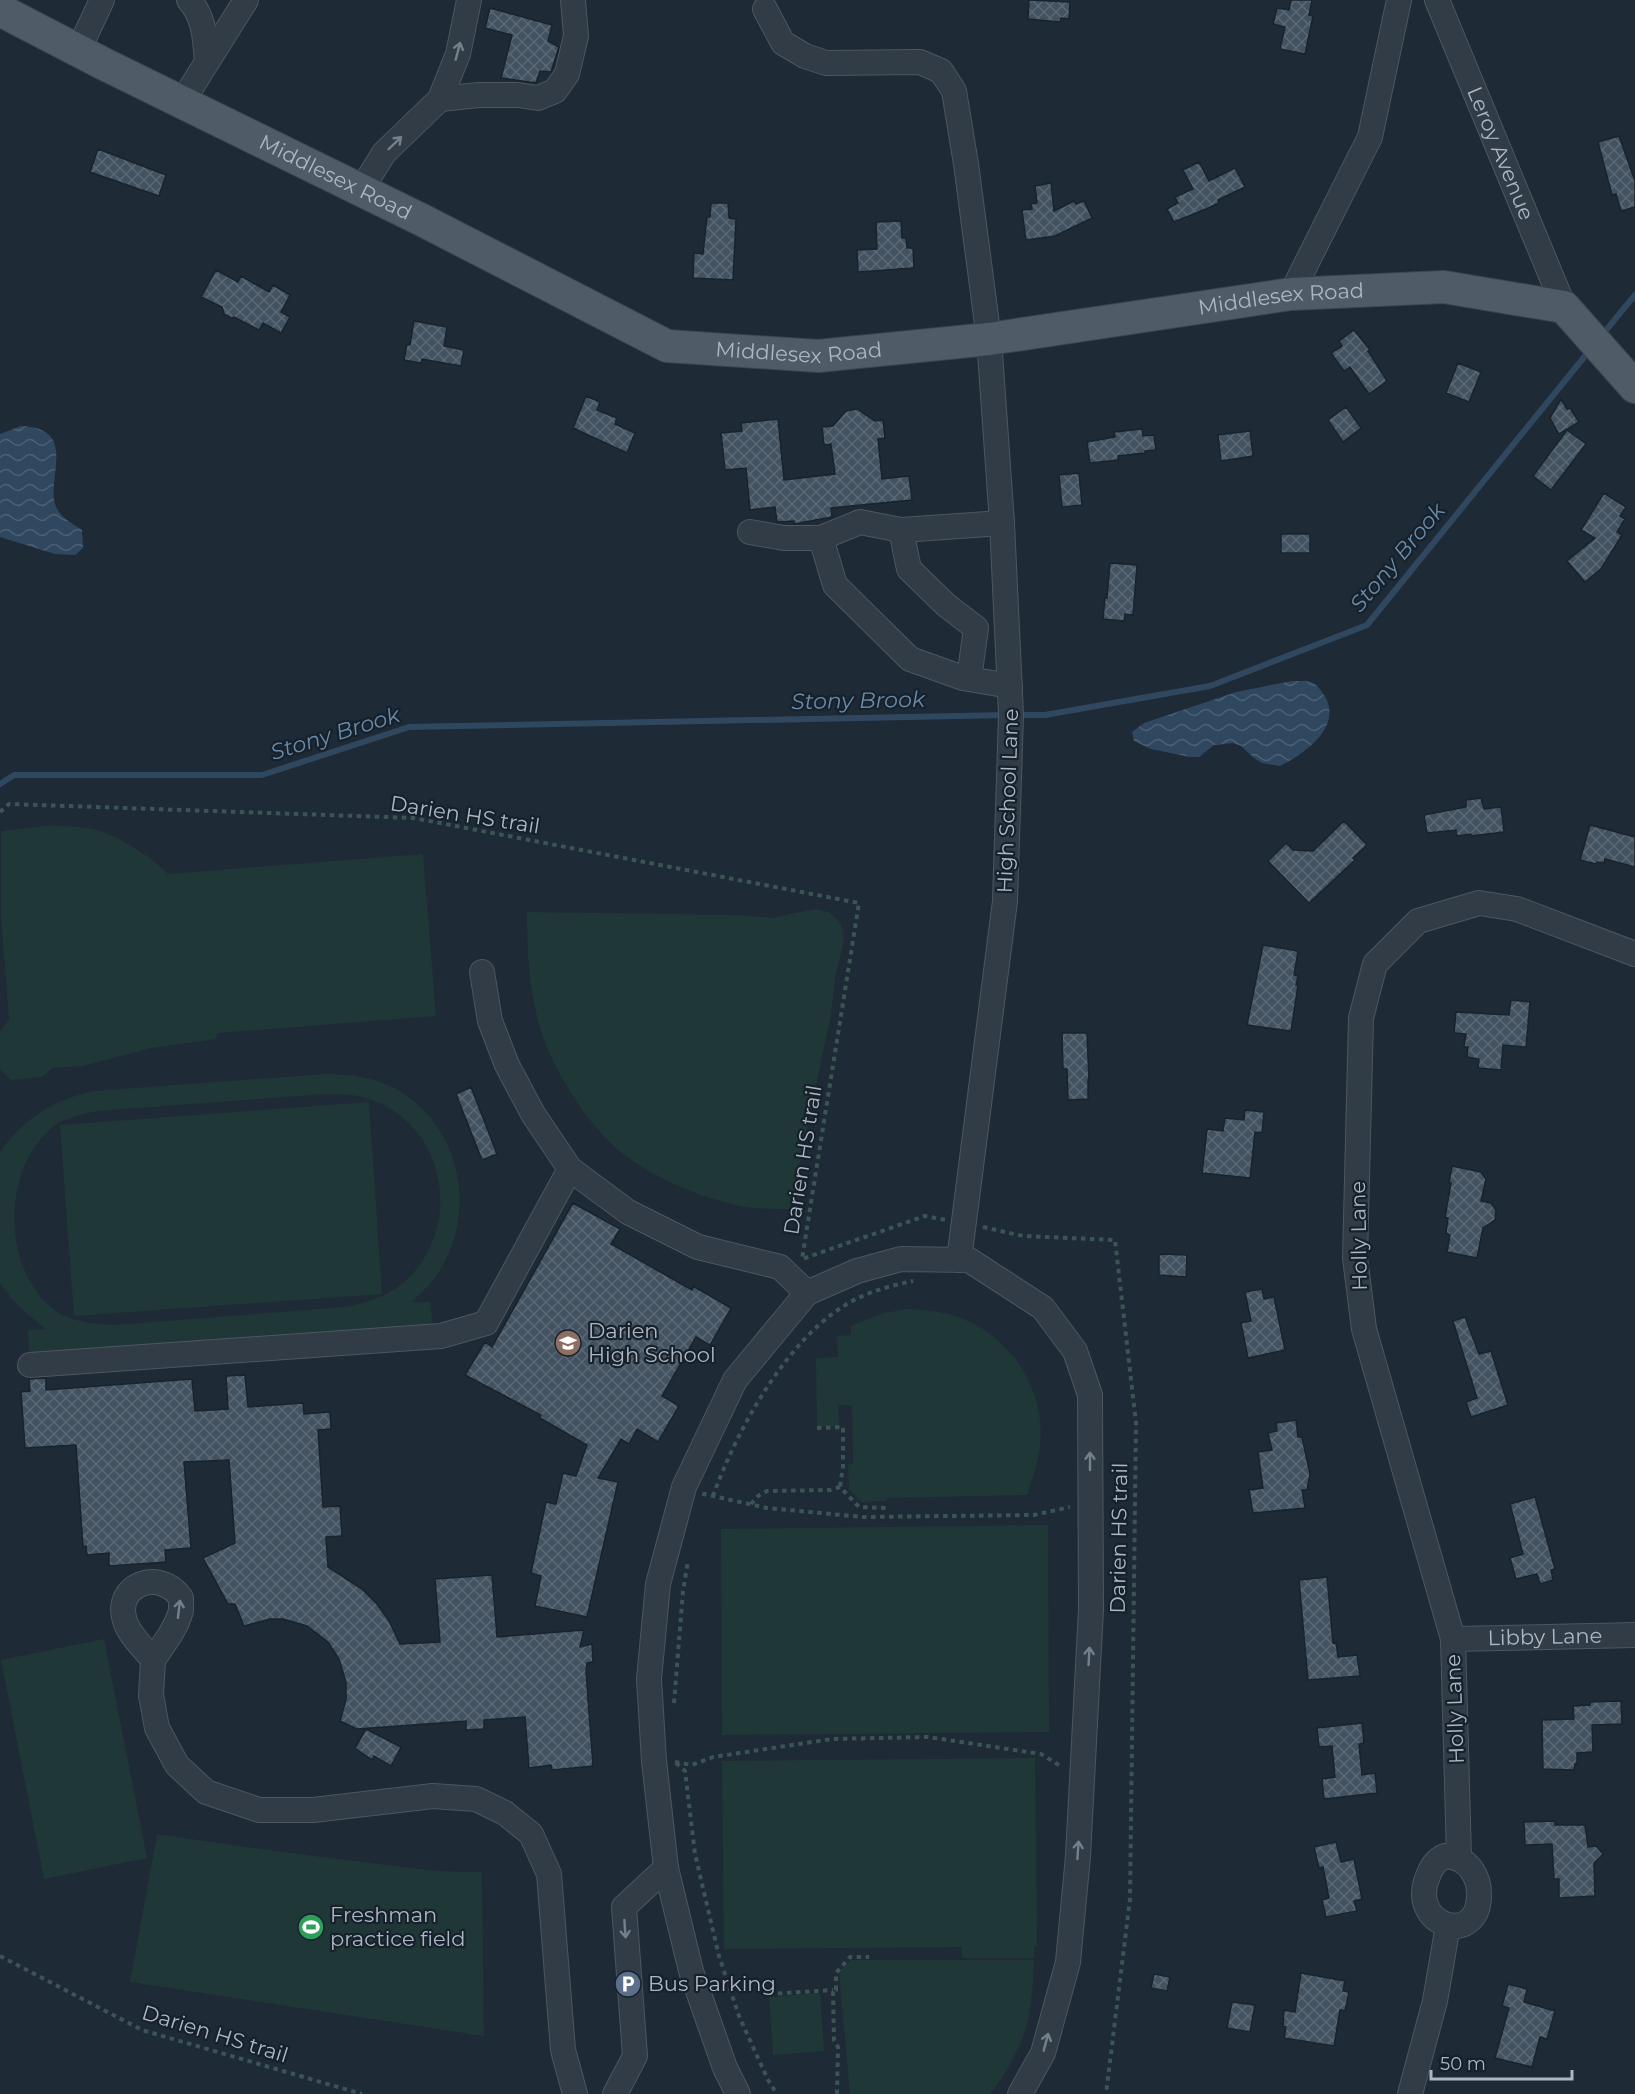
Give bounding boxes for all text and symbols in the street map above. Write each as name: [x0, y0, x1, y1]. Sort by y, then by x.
one-way arrow: [453, 42, 465, 61]
street label: Leroy Avenue: [1462, 83, 1540, 224]
street label: Middlesex Road: [255, 129, 416, 225]
one-way arrow: [387, 135, 402, 150]
street label: Middlesex Road: [1196, 278, 1365, 320]
street label: Middlesex Road: [715, 336, 883, 368]
water label: Stony Brook: [1344, 497, 1451, 617]
water label: Stony Brook: [791, 686, 926, 715]
water label: Stony Brook: [267, 701, 404, 766]
street label: High School Lane: [992, 708, 1023, 894]
street label: Darien HS trail: [388, 790, 542, 839]
street label: Darien HS trail: [778, 1083, 827, 1237]
street label: Holly Lane: [1345, 1181, 1372, 1291]
place label: Darien High School: [588, 1318, 716, 1367]
school or university icon: Darien High School: [553, 1328, 583, 1358]
one-way arrow: [1084, 1451, 1096, 1471]
street label: Darien HS trail: [1105, 1462, 1132, 1614]
one-way arrow: [174, 1599, 185, 1619]
street label: Libby Lane: [1487, 1623, 1603, 1650]
one-way arrow: [1084, 1646, 1095, 1666]
street label: Holly Lane: [1440, 1654, 1469, 1764]
one-way arrow: [1073, 1841, 1084, 1861]
place label: Freshman practice field: [330, 1902, 466, 1951]
sports icon: Freshman practice field: [296, 1912, 326, 1942]
one-way arrow: [620, 1919, 631, 1938]
parking icon: Bus Parking: [613, 1969, 643, 1999]
place label: Bus Parking: [648, 1971, 776, 1996]
street label: Darien HS trail: [139, 1999, 291, 2068]
one-way arrow: [1041, 2033, 1053, 2052]
scale bar: [1431, 2043, 1572, 2081]
text: 50 m: [1440, 2053, 1486, 2075]

